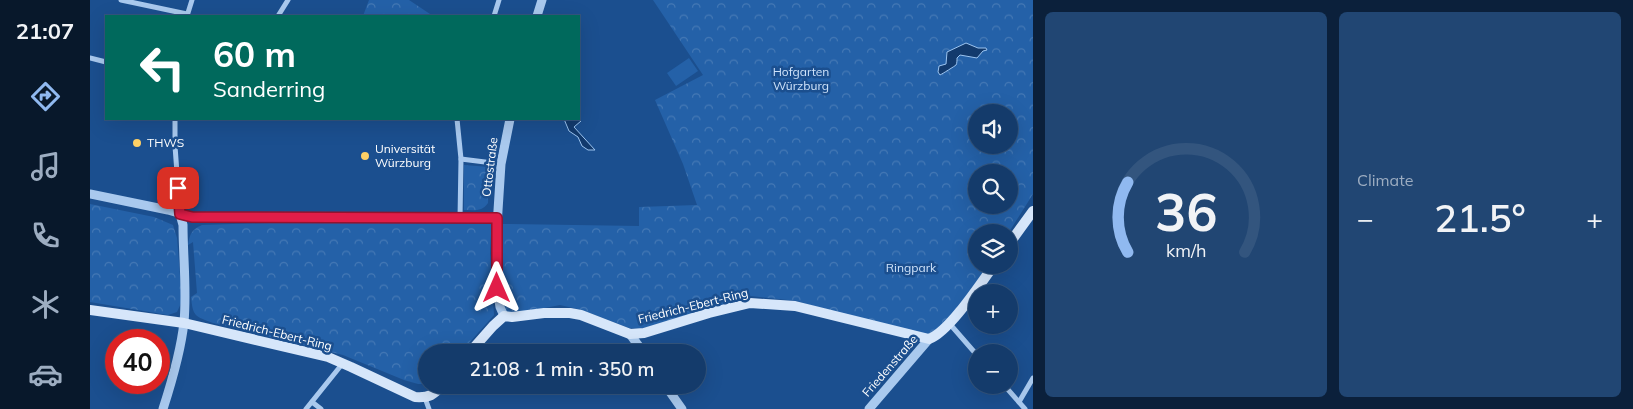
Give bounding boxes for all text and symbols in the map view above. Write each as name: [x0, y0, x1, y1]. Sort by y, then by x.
text: 21:07: [16, 17, 74, 45]
text: 60 m: [213, 32, 296, 76]
icon: left: [130, 35, 195, 100]
park label: Hofgarten Würzburg: [773, 64, 829, 93]
text: Sanderring: [213, 75, 325, 103]
icon: directions: [28, 79, 63, 114]
map controls: [968, 104, 1018, 394]
button: sound: [968, 104, 1018, 154]
place label: THWS: [147, 135, 184, 150]
street label: Ottostraße: [478, 136, 501, 198]
marker: THWS: [131, 137, 143, 149]
place label: Universität Würzburg: [375, 141, 435, 170]
icon: music: [28, 149, 63, 184]
marker: Universität Würzburg: [359, 150, 371, 162]
button: search: [968, 164, 1018, 214]
pin: [157, 167, 199, 209]
text: Climate: [1357, 170, 1413, 190]
icon: arrive: [164, 174, 192, 202]
text: 36: [1155, 179, 1217, 244]
text: 21.5°: [1434, 194, 1526, 242]
text: −: [1357, 201, 1374, 236]
text: +: [1586, 201, 1603, 236]
icon: phone: [28, 218, 63, 253]
button: layers: [968, 224, 1018, 274]
text: km/h: [1166, 239, 1206, 261]
park label: Ringpark: [886, 260, 937, 275]
position arrow: [470, 261, 522, 313]
button: +: [968, 284, 1018, 334]
street label: Friedrich-Ebert-Ring: [636, 285, 750, 326]
icon: climate: [28, 287, 63, 322]
street label: Friedrich-Ebert-Ring: [220, 312, 334, 353]
speed limit sign: 40: [105, 329, 170, 394]
street label: Friedenstraße: [859, 332, 920, 400]
button: −: [968, 344, 1018, 394]
icon: car: [28, 357, 63, 392]
text: 21:08 · 1 min · 350 m: [469, 357, 655, 381]

